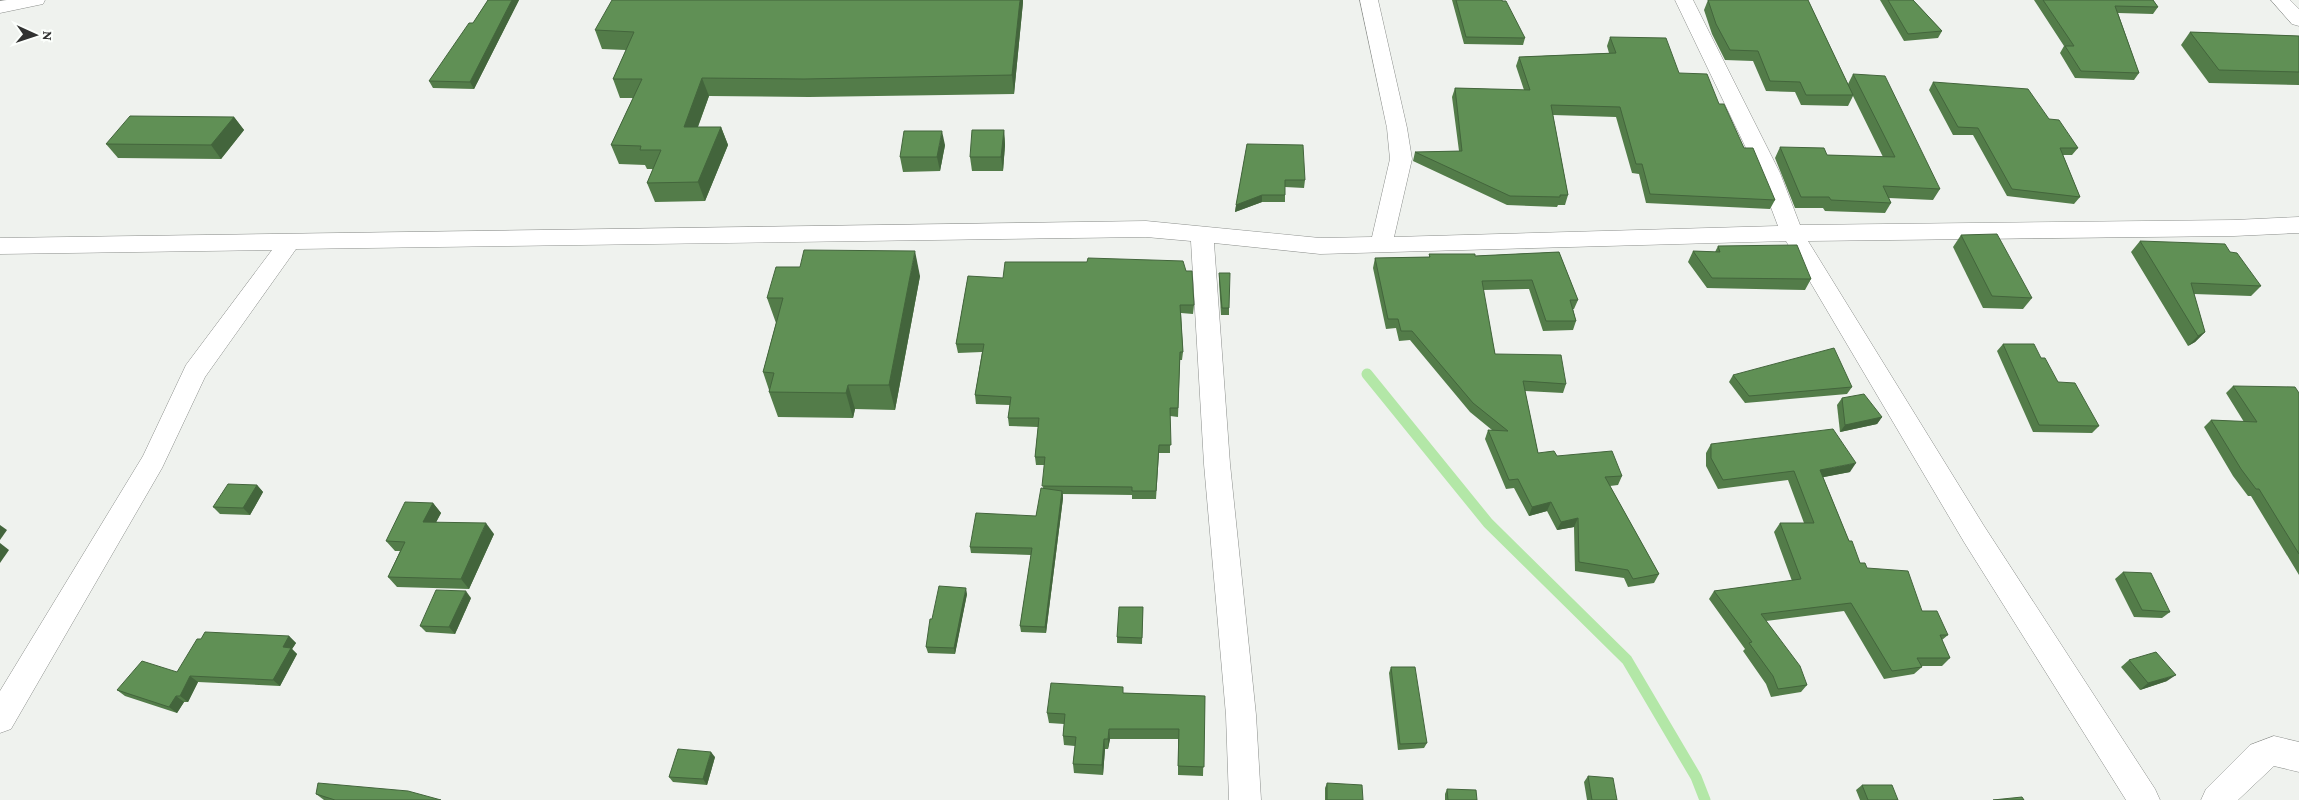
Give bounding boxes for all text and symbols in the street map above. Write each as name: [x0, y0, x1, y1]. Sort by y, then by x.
north arrow: [10, 10, 60, 60]
text: N: [40, 30, 56, 41]

